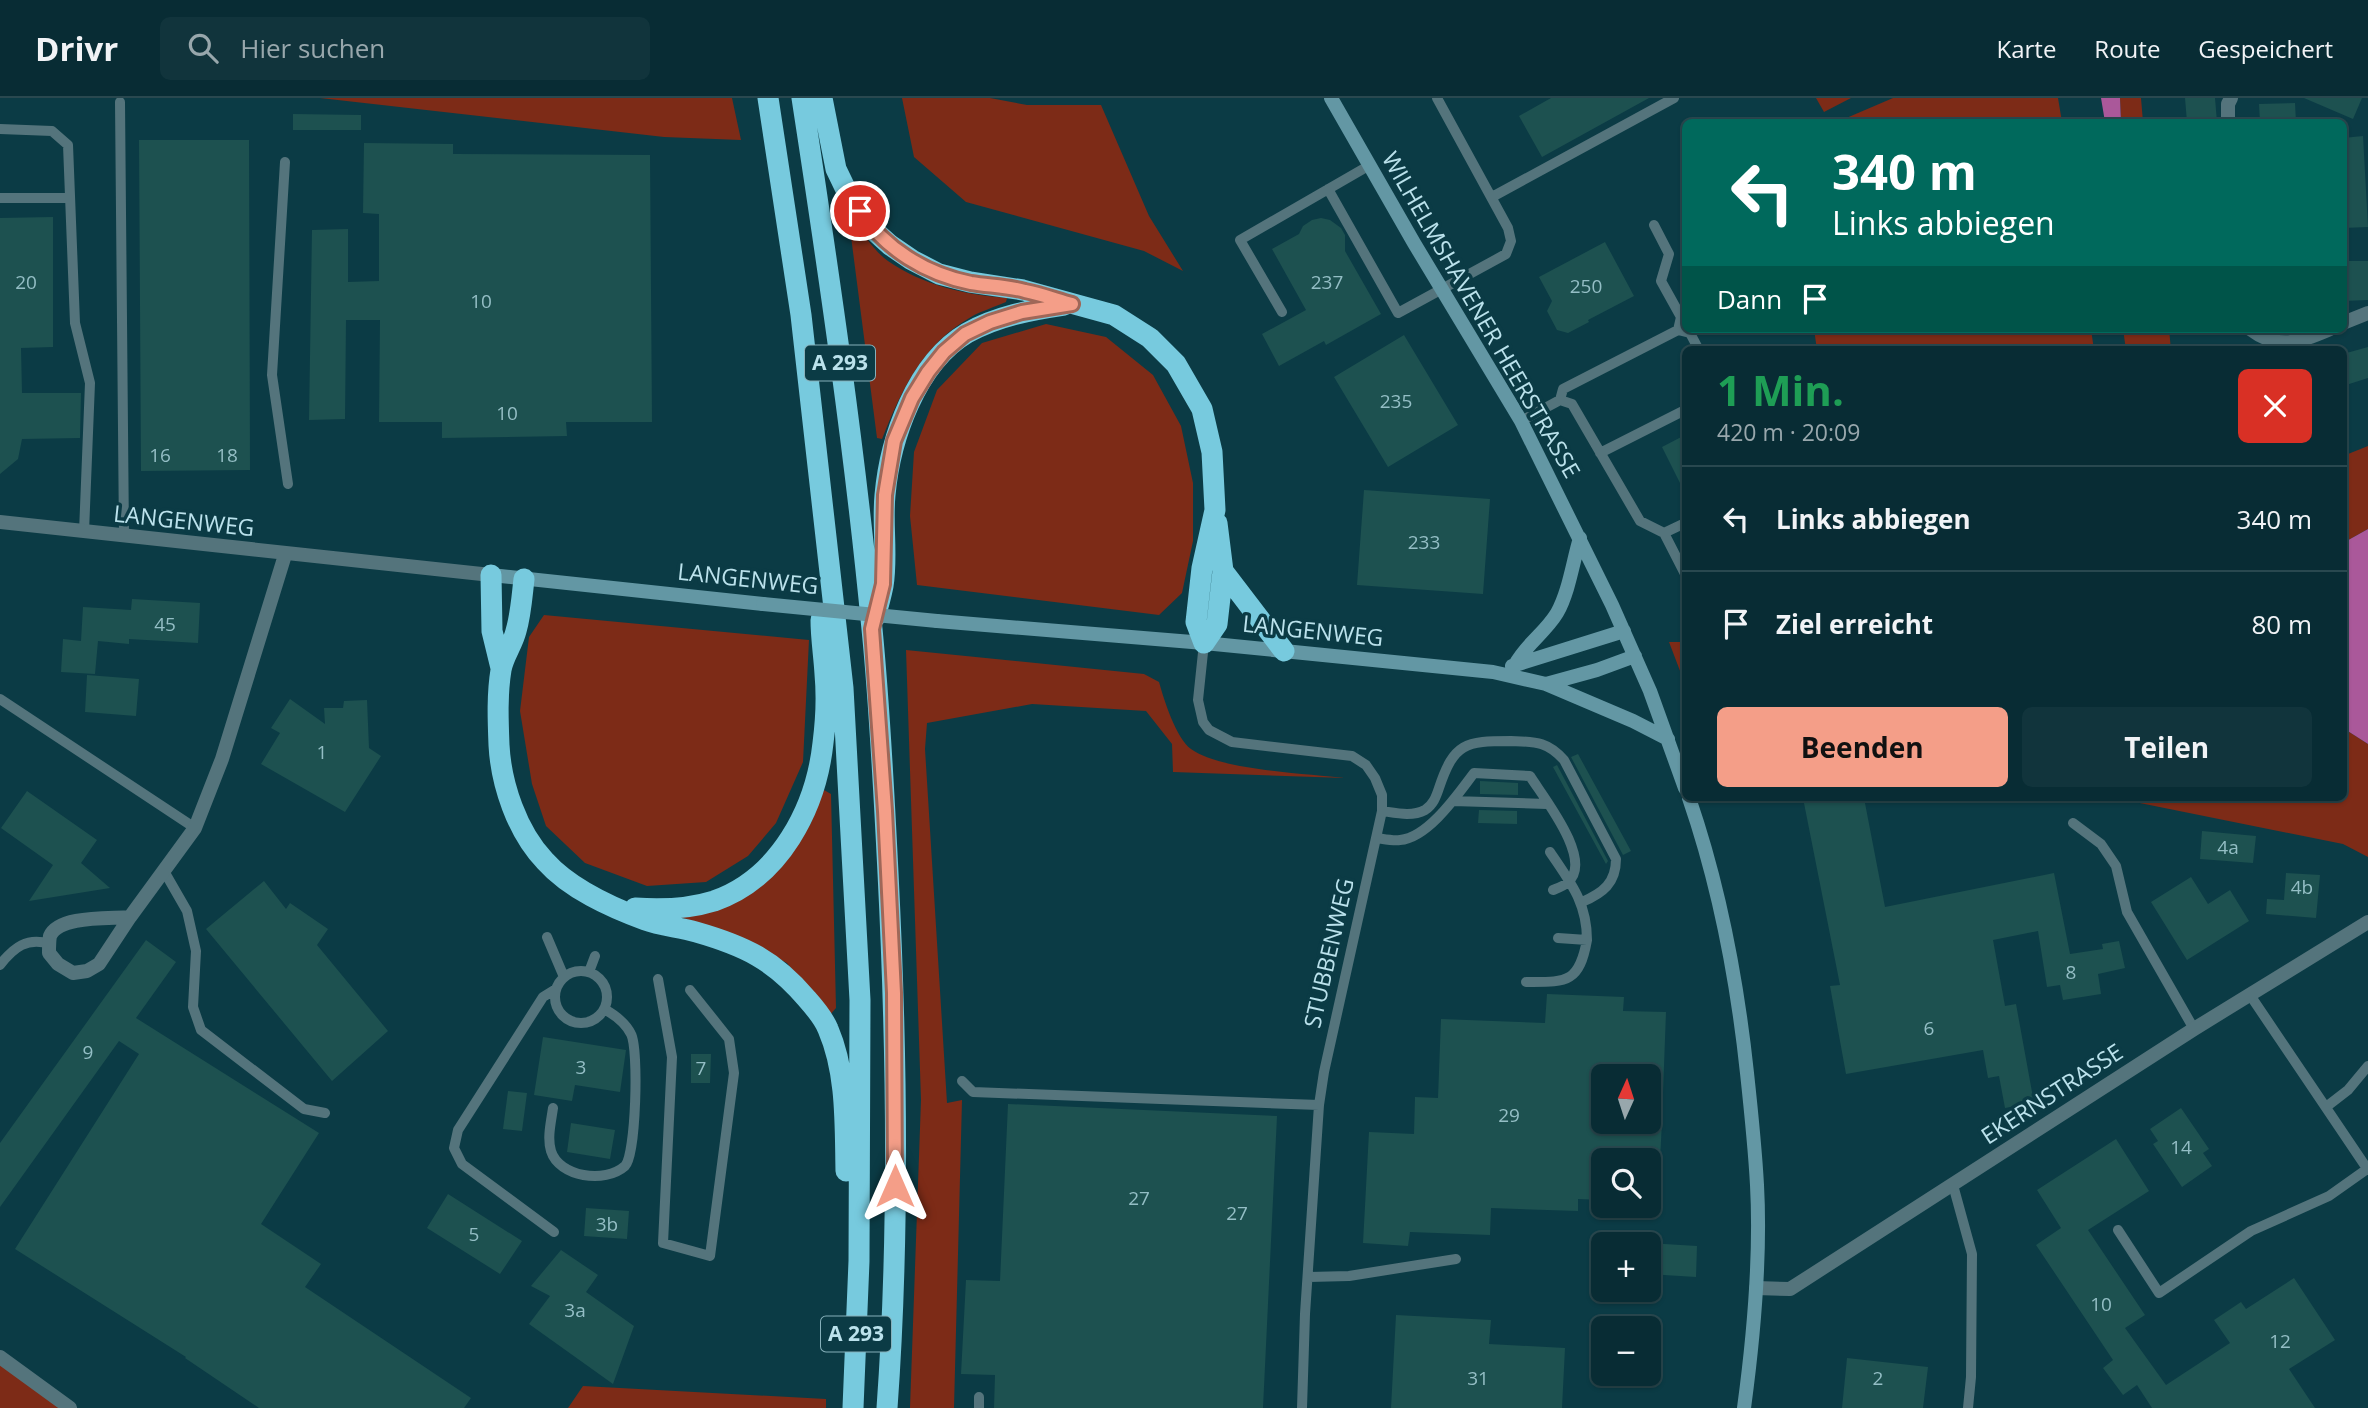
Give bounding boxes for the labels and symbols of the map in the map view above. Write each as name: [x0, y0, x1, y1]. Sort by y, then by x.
street label: WILHELMSHAVENER HEERSTRASSE: [1375, 146, 1589, 483]
pin: [830, 181, 890, 241]
house number: 20: [15, 269, 37, 295]
house number: 237: [1311, 269, 1343, 295]
house number: 250: [1570, 273, 1602, 299]
house number: 10: [470, 288, 492, 314]
road number: A 293: [805, 345, 875, 380]
house number: 235: [1380, 388, 1412, 414]
house number: 10: [496, 400, 518, 426]
house number: 16: [149, 442, 171, 468]
house number: 18: [216, 442, 238, 468]
street label: LANGENWEG: [112, 497, 256, 543]
house number: 233: [1408, 529, 1440, 555]
street label: LANGENWEG: [676, 555, 820, 601]
street label: LANGENWEG: [1241, 607, 1385, 653]
house number: 45: [154, 611, 176, 637]
house number: 1: [317, 739, 327, 765]
house number: 4a: [2217, 834, 2239, 860]
house number: 4b: [2291, 874, 2313, 900]
street label: STUBBENWEG: [1295, 875, 1361, 1031]
house number: 8: [2066, 959, 2076, 985]
house number: 6: [1924, 1015, 1934, 1041]
street label: EKERNSTRASSE: [1974, 1035, 2129, 1151]
house number: 9: [83, 1039, 93, 1065]
house number: 3: [576, 1054, 586, 1080]
house number: 7: [696, 1055, 706, 1081]
north arrow: [1591, 1064, 1661, 1134]
house number: 29: [1498, 1102, 1520, 1128]
house number: 14: [2170, 1134, 2192, 1160]
position arrow: [858, 1149, 932, 1223]
house number: 27: [1128, 1185, 1150, 1211]
house number: 27: [1226, 1200, 1248, 1226]
house number: 3b: [596, 1211, 618, 1237]
house number: 5: [469, 1221, 479, 1247]
house number: 10: [2090, 1291, 2112, 1317]
house number: 3a: [564, 1297, 586, 1323]
road number: A 293: [821, 1316, 891, 1352]
house number: 12: [2269, 1328, 2291, 1354]
house number: 31: [1467, 1365, 1489, 1391]
house number: 2: [1873, 1365, 1883, 1391]

